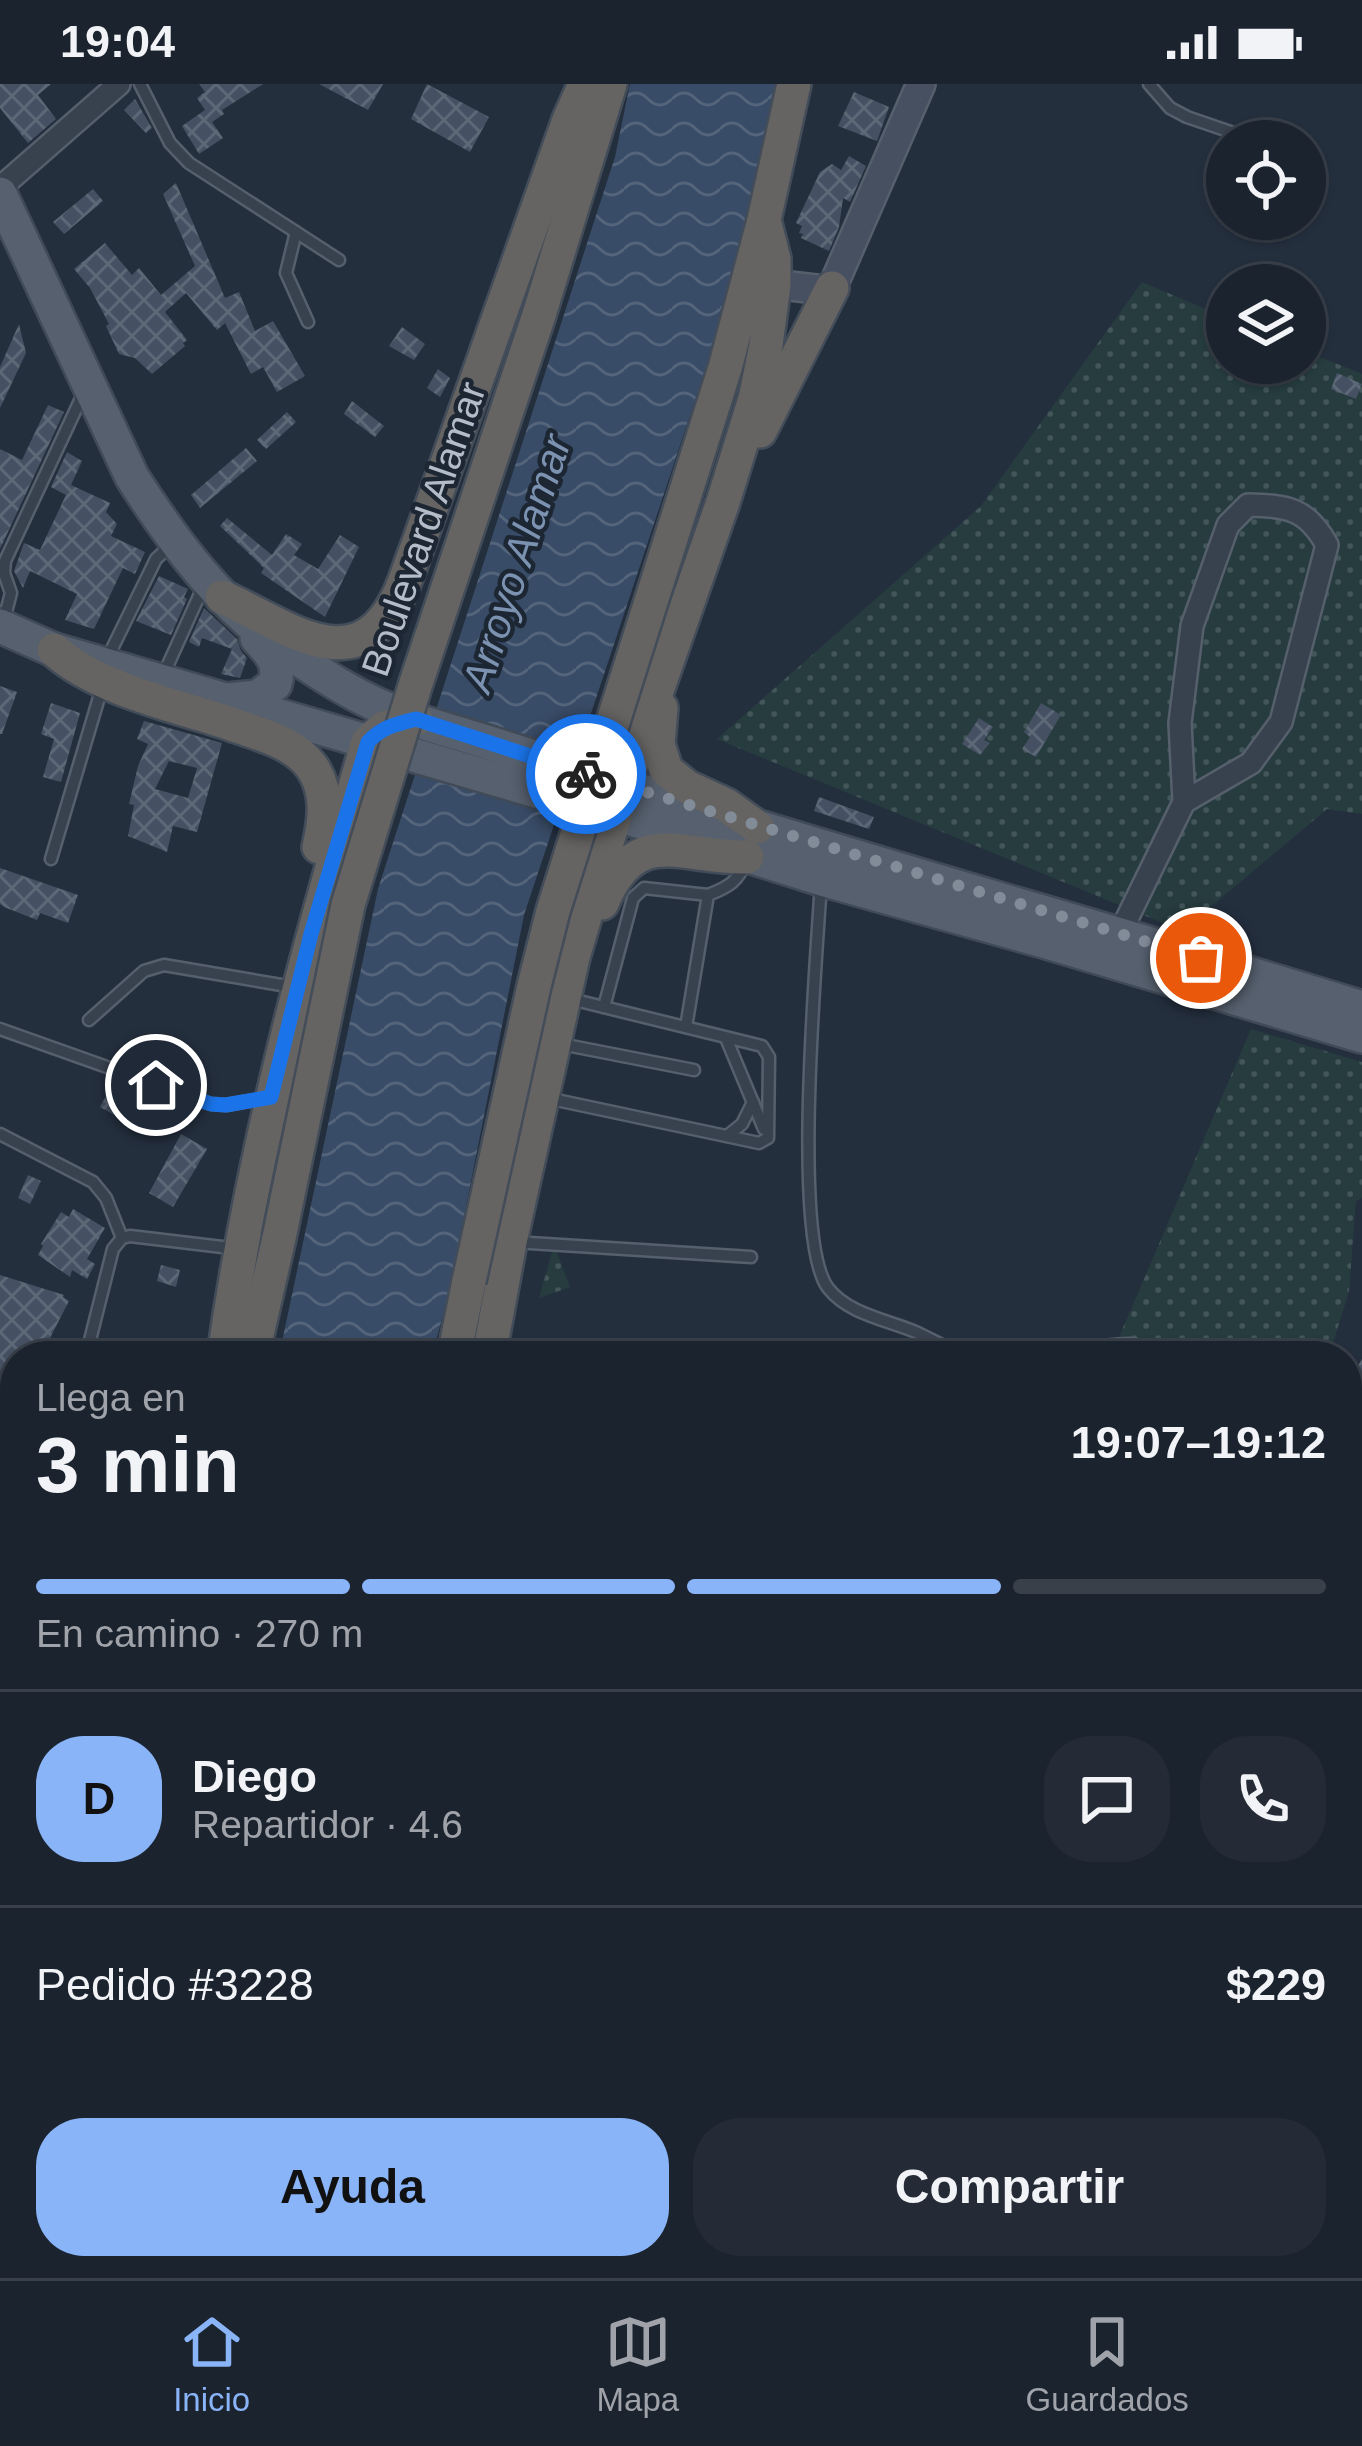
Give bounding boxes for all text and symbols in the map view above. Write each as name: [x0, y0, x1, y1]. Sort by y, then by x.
text: 19:04: [60, 16, 175, 67]
map controls: [1206, 120, 1326, 384]
button: locate: [1206, 120, 1326, 240]
button: layers: [1206, 264, 1326, 384]
street label: Boulevard Alamar: [353, 377, 494, 682]
water label: Arroyo Alamar: [452, 427, 581, 700]
courier: [526, 714, 646, 834]
icon: bike: [553, 741, 619, 807]
pin: [1150, 907, 1252, 1009]
icon: bag: [1168, 925, 1234, 991]
pin: [105, 1034, 207, 1136]
icon: home: [123, 1052, 189, 1118]
text: Llega en: [36, 1376, 186, 1419]
text: 19:07–19:12: [1071, 1417, 1326, 1468]
text: 3 min: [36, 1421, 240, 1509]
text: En camino · 270 m: [36, 1612, 363, 1655]
button: chat: [1044, 1736, 1170, 1862]
button: phone: [1200, 1736, 1326, 1862]
text: Diego: [192, 1751, 317, 1802]
text: D: [83, 1773, 115, 1824]
text: Repartidor · 4.6: [192, 1803, 463, 1846]
text: Pedido #3228: [36, 1959, 314, 2010]
text: $229: [1226, 1959, 1326, 2010]
button: Ayuda: [36, 2118, 669, 2256]
button: Compartir: [693, 2118, 1326, 2256]
tab: Inicio: [173, 2309, 250, 2419]
tab: Mapa: [597, 2309, 679, 2419]
tab: Guardados: [1026, 2309, 1189, 2419]

